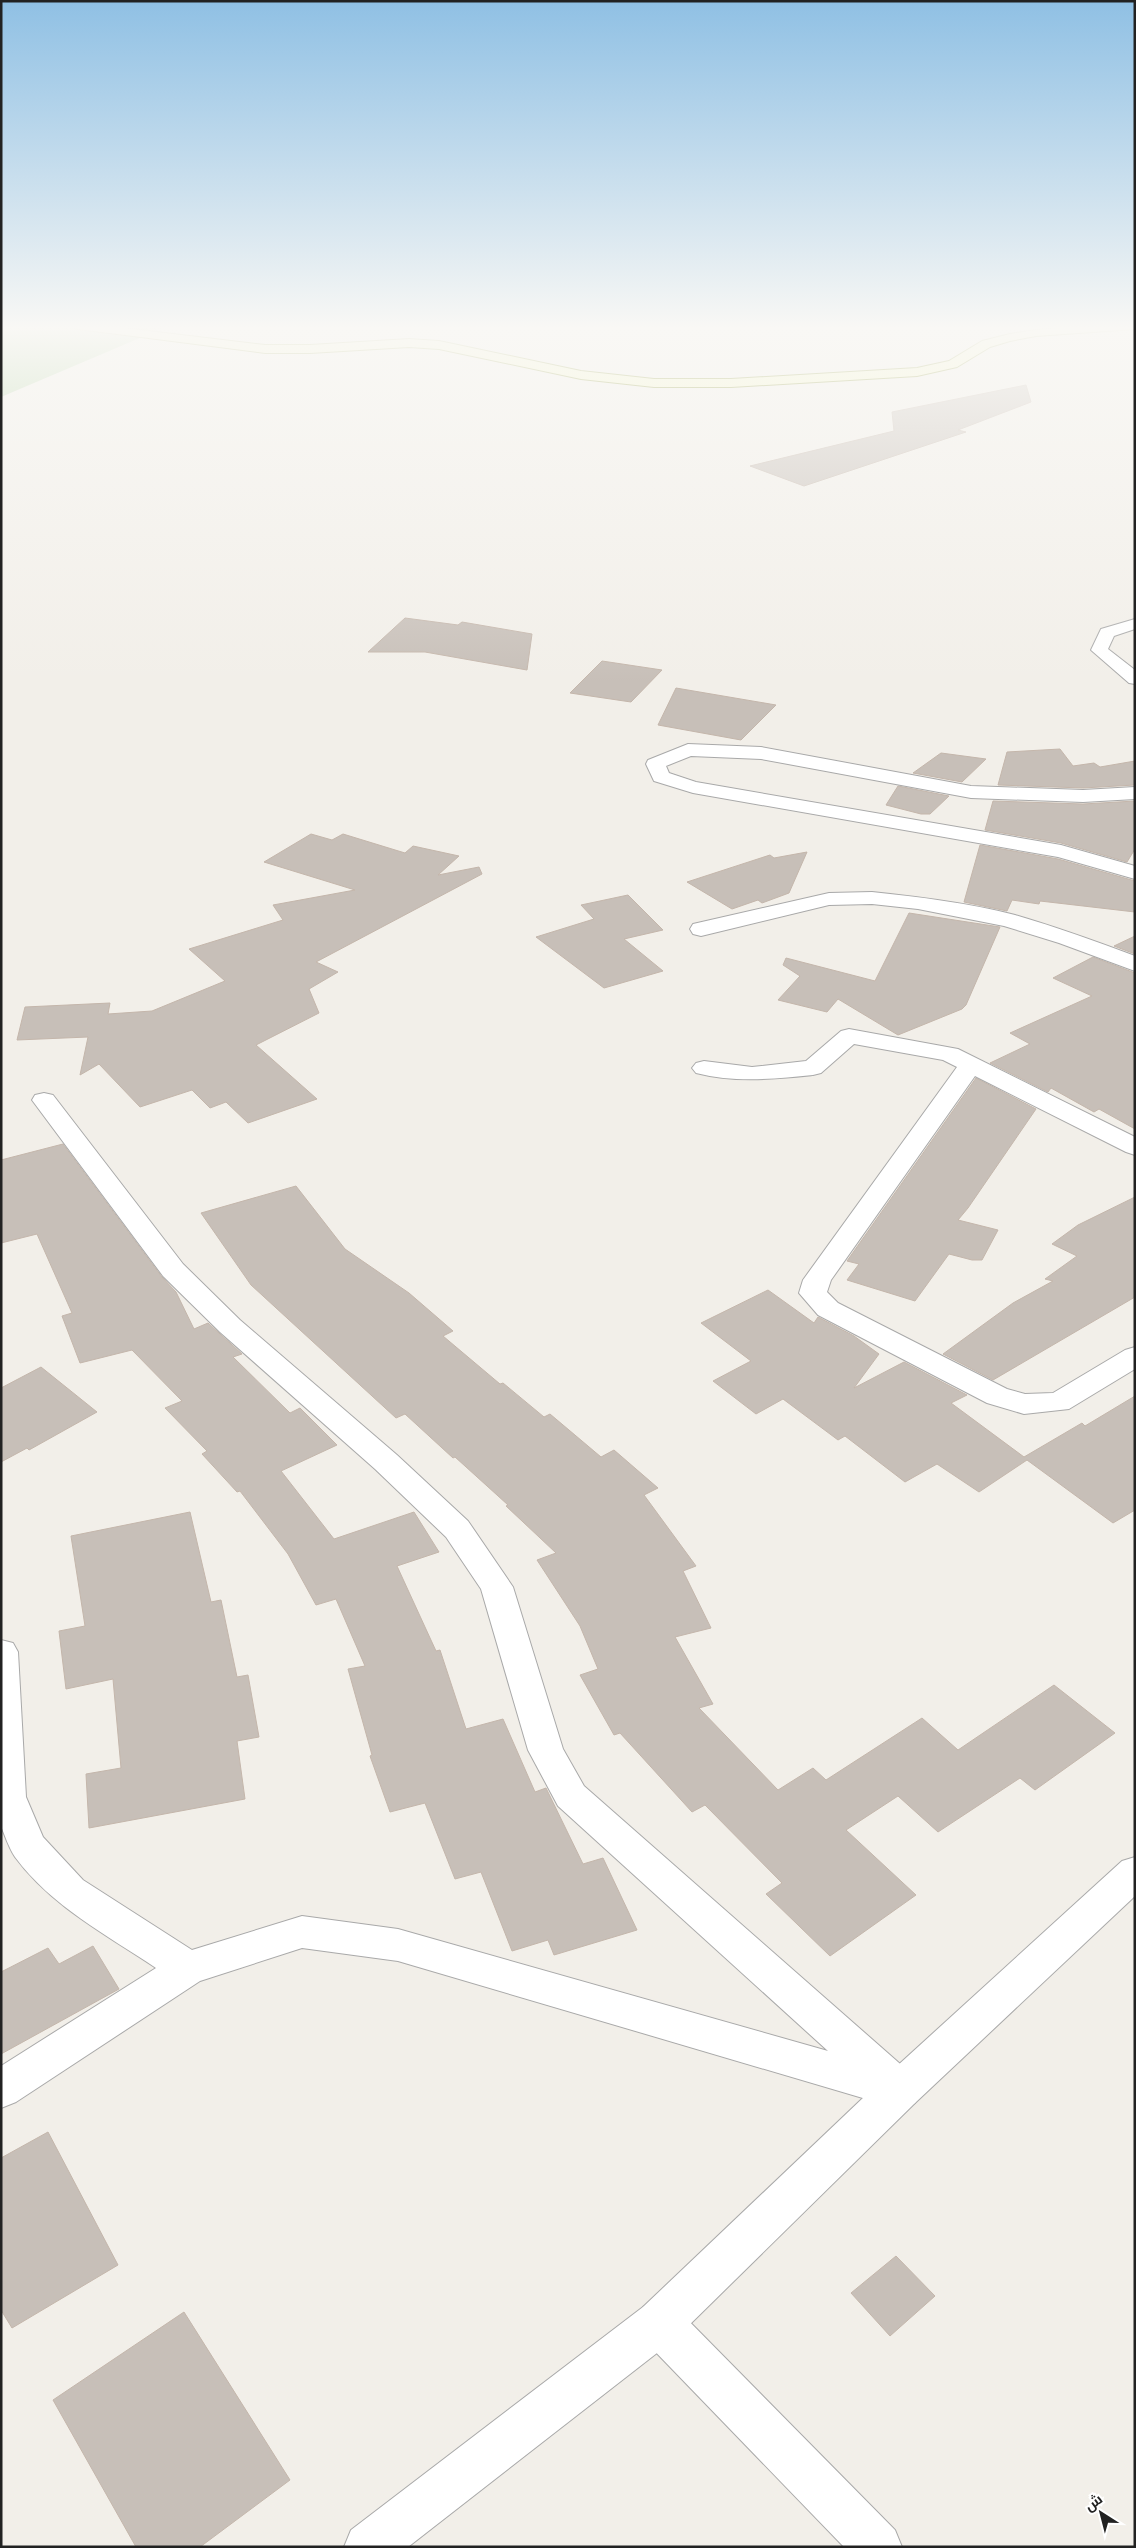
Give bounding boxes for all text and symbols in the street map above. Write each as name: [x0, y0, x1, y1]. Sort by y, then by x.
north arrow: [1076, 2488, 1126, 2538]
text: ش: [1081, 2490, 1106, 2515]

